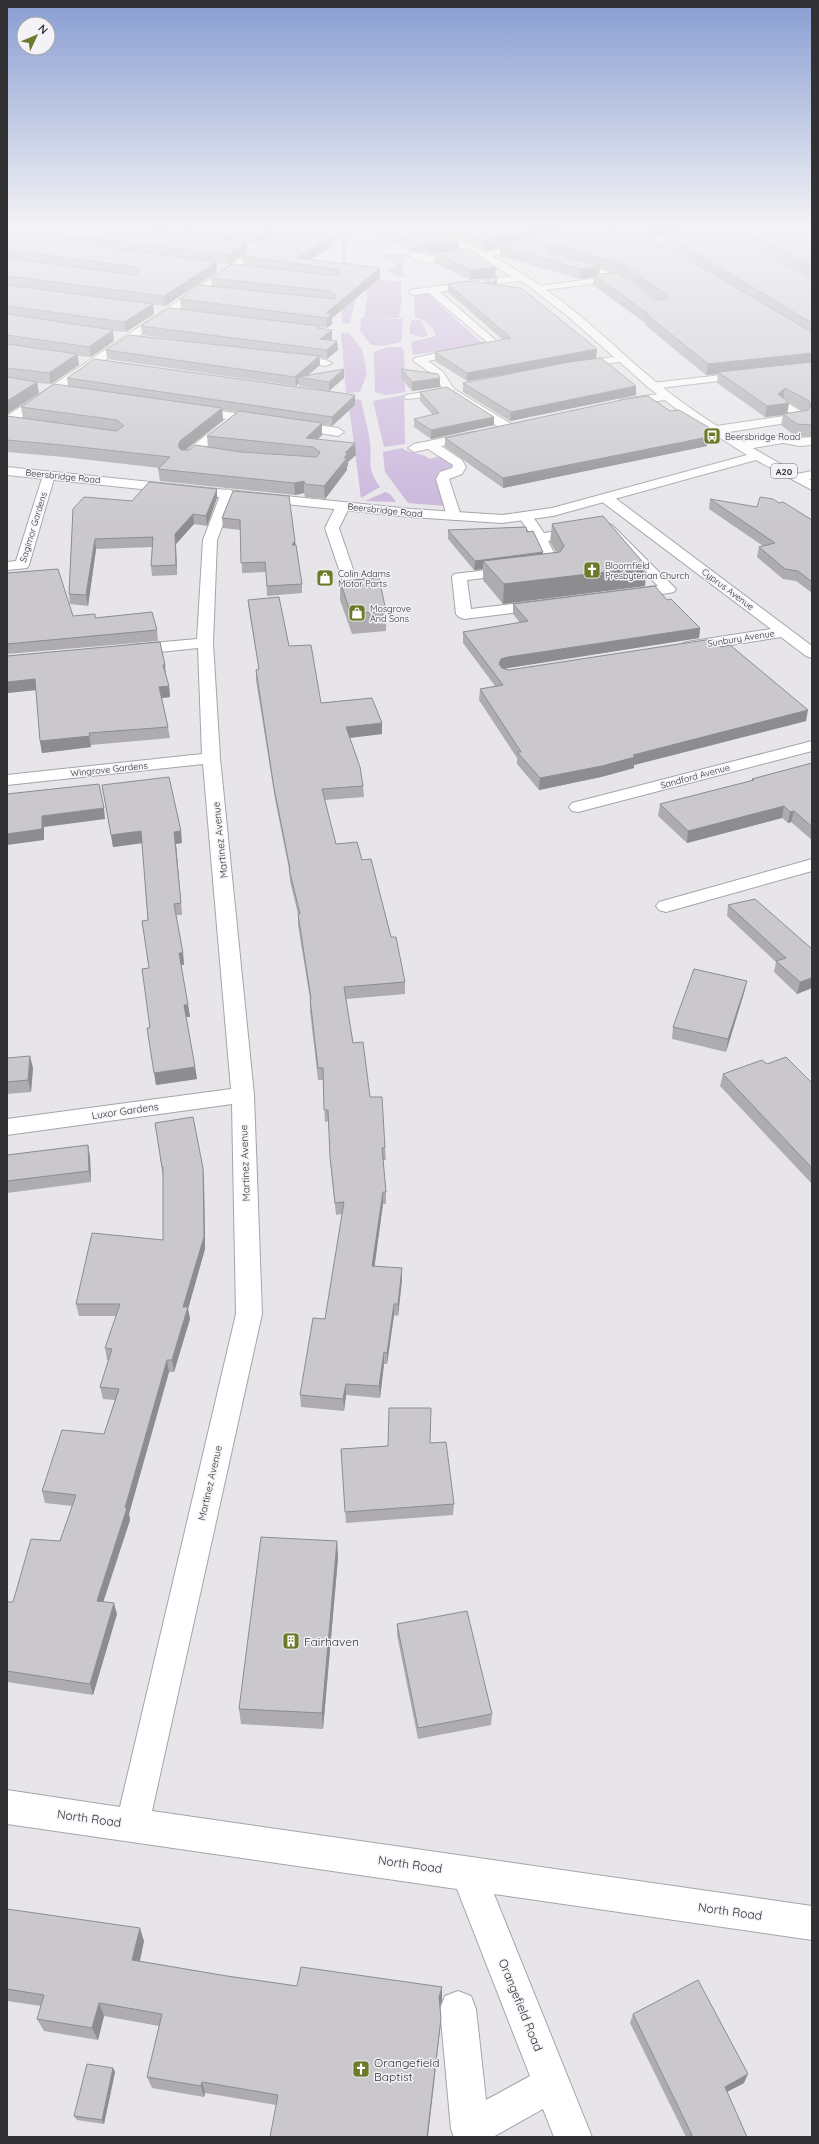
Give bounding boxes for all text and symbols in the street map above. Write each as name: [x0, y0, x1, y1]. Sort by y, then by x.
north arrow: [16, 16, 56, 56]
text: N: [35, 21, 51, 37]
bus stop icon: Beersbridge Road: [702, 426, 722, 446]
place label: Beersbridge Road: [725, 431, 800, 442]
road number: A20: [771, 464, 797, 478]
street label: Beersbridge Road: [25, 467, 101, 485]
street label: Sagimor Gardens: [17, 491, 49, 563]
street label: Beersbridge Road: [347, 501, 423, 519]
church icon: Bloomfield Presbyterian Church: [582, 560, 602, 580]
place label: Bloomfield Presbyterian Church: [605, 560, 689, 581]
street label: Cyprus Avenue: [700, 566, 756, 612]
shop icon: Colin Adams Motor Parts: [315, 568, 335, 588]
place label: Colin Adams Motor Parts: [338, 568, 390, 589]
shop icon: Mosgrove And Sons: [347, 603, 367, 623]
place label: Mosgrove And Sons: [370, 603, 411, 624]
street label: Sunbury Avenue: [707, 627, 775, 649]
street label: Wingrove Gardens: [70, 759, 148, 779]
street label: Sandford Avenue: [659, 761, 731, 791]
street label: Martinez Avenue: [209, 801, 230, 879]
street label: Luxor Gardens: [91, 1100, 160, 1122]
street label: Martinez Avenue: [237, 1124, 253, 1202]
street label: Martinez Avenue: [195, 1444, 225, 1522]
building icon: Fairhaven: [281, 1631, 301, 1651]
place label: Fairhaven: [304, 1634, 359, 1649]
street label: North Road: [56, 1806, 122, 1830]
street label: North Road: [377, 1852, 443, 1876]
street label: North Road: [697, 1899, 763, 1923]
street label: Orangefield Road: [496, 1957, 546, 2053]
place label: Orangefield Baptist: [374, 2055, 439, 2084]
church icon: Orangefield Baptist: [351, 2059, 371, 2079]

